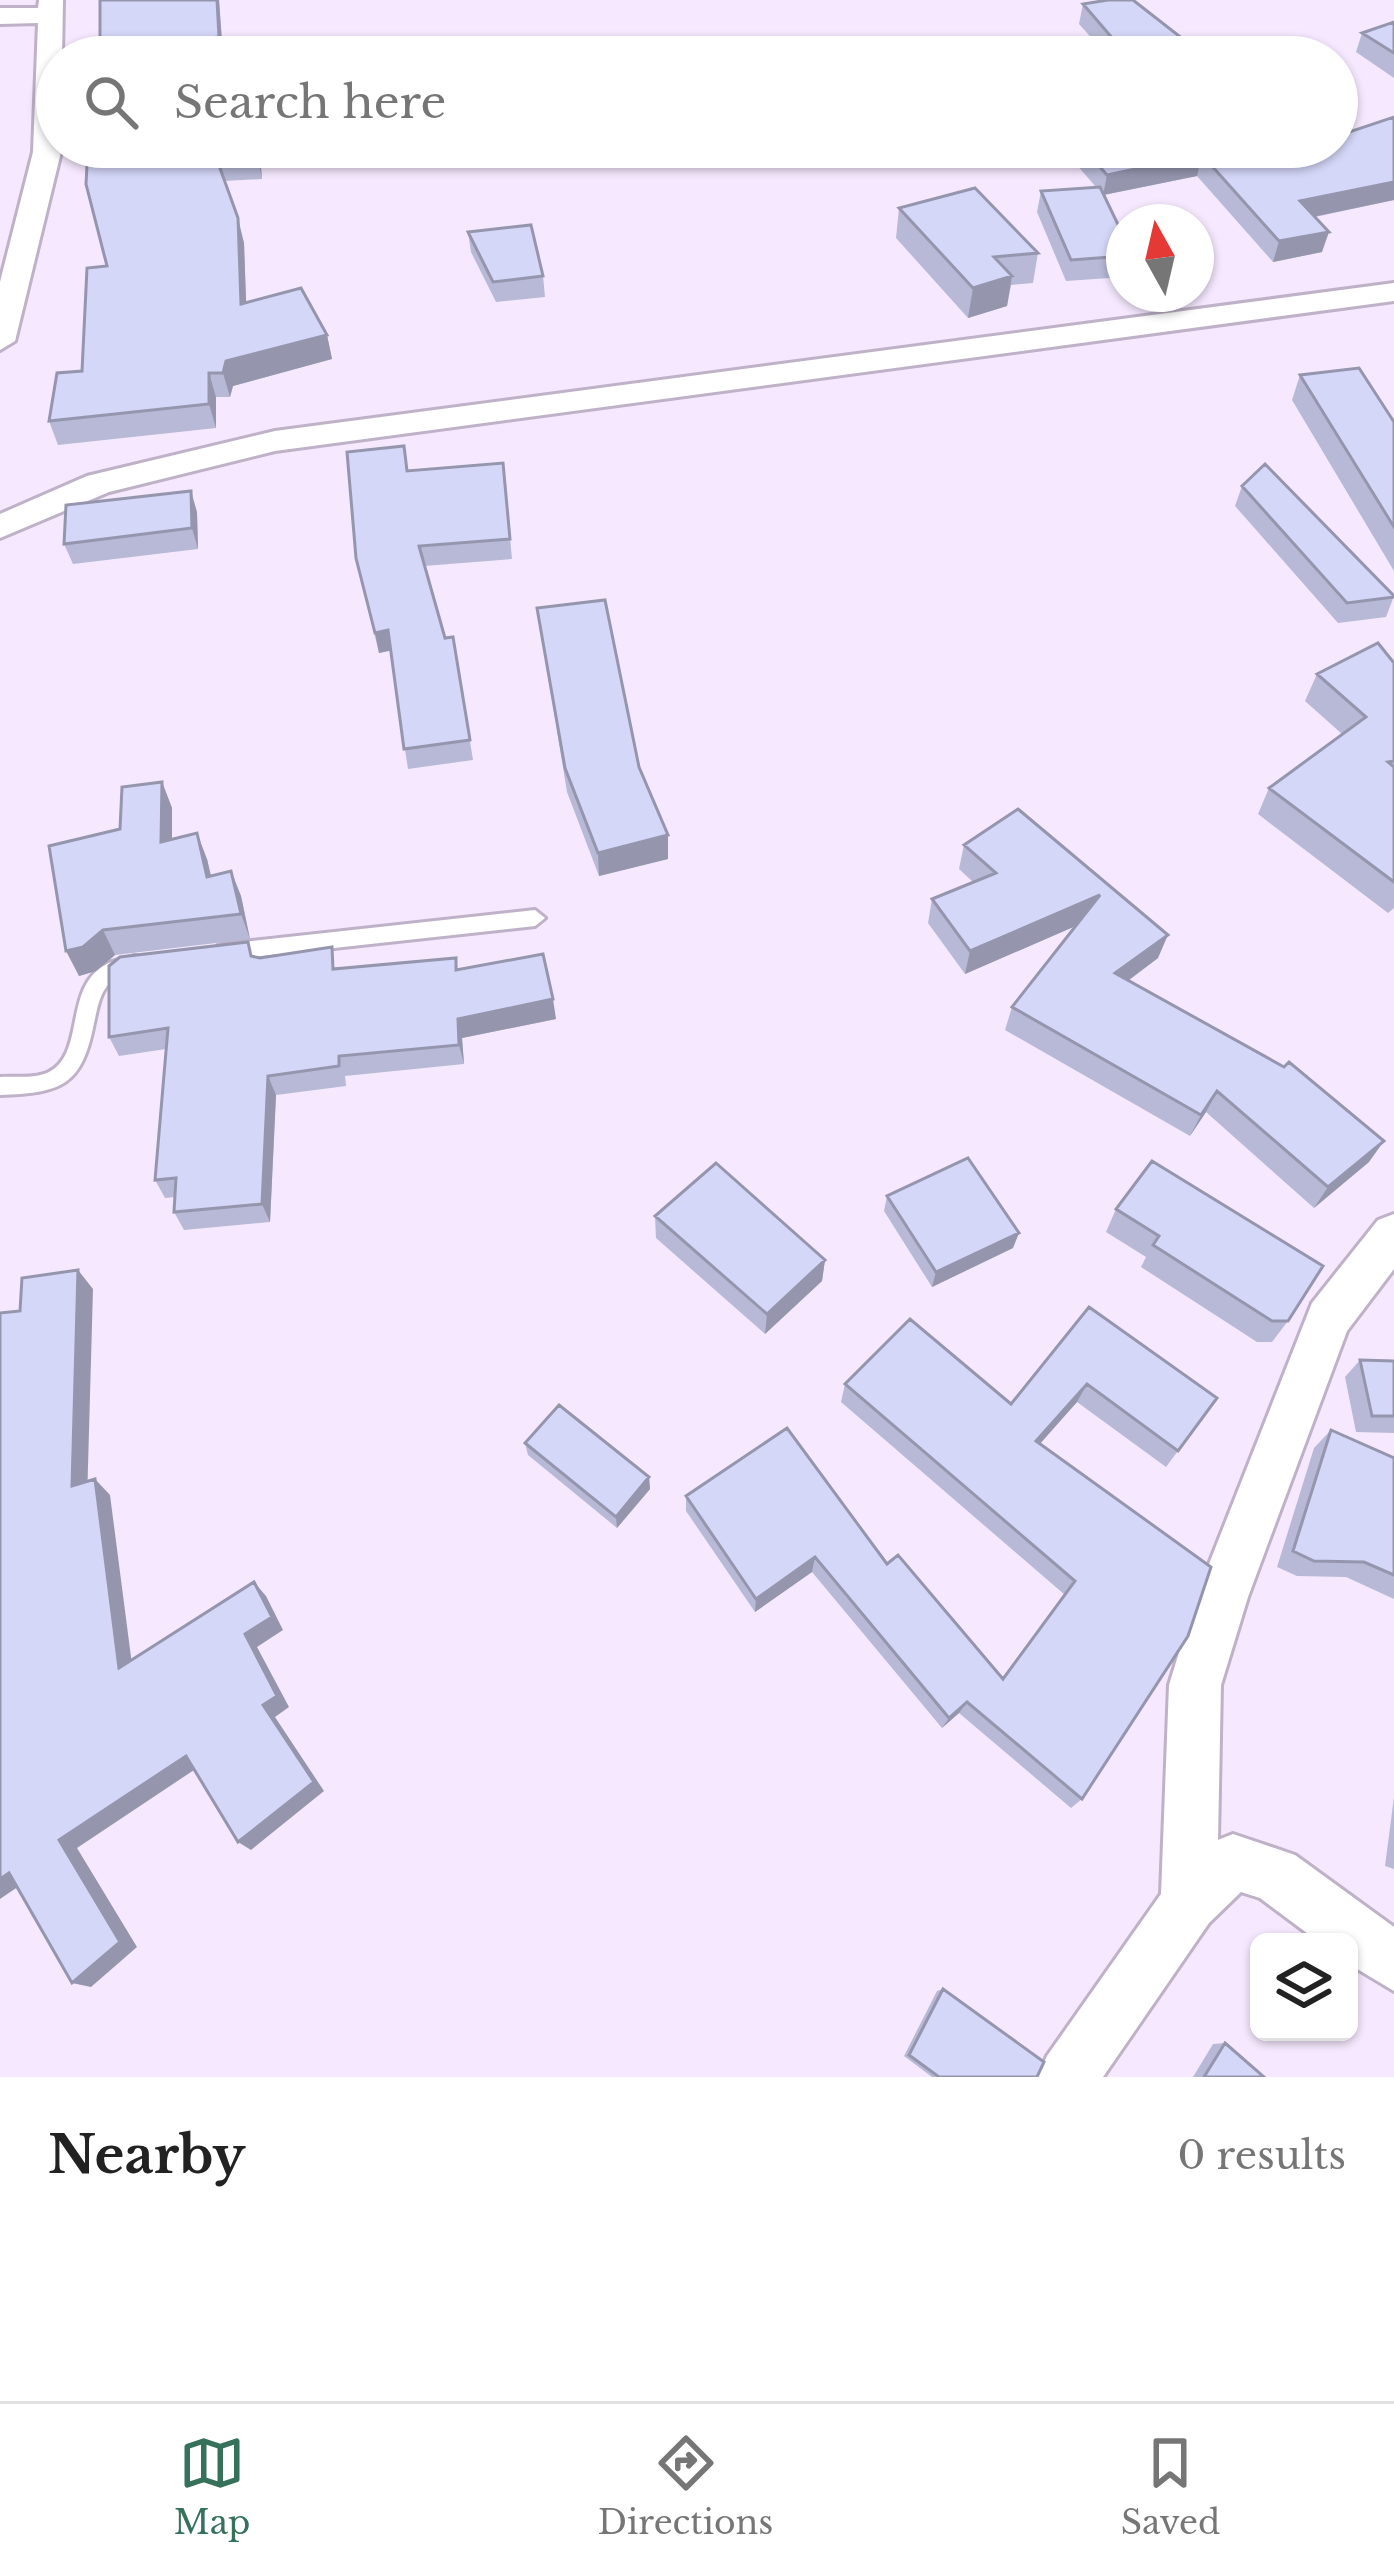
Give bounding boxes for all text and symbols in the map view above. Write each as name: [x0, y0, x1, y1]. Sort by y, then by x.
search box: [36, 36, 1358, 168]
icon: search: [78, 69, 144, 135]
text: Search here: [174, 74, 446, 130]
north arrow: [1106, 204, 1214, 312]
map controls: [1250, 1933, 1358, 2041]
button: layers: [1250, 1933, 1358, 2041]
text: Nearby: [48, 2124, 245, 2187]
text: 0 results: [1177, 2131, 1346, 2180]
tab: Map: [174, 2430, 250, 2543]
tab: Directions: [598, 2430, 773, 2543]
tab: Saved: [1121, 2430, 1220, 2543]

